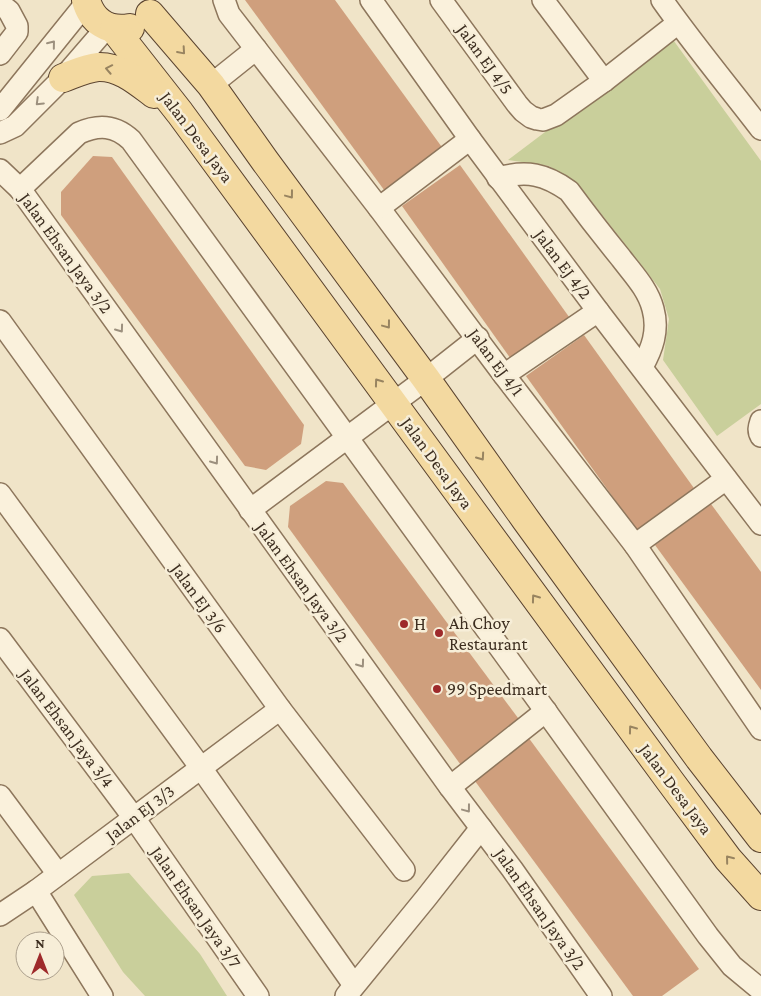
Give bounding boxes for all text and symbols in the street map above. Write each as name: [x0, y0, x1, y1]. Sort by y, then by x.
street label: Jalan EJ 4/5: [452, 18, 517, 98]
one-way arrow: [47, 41, 56, 50]
one-way arrow: [176, 46, 185, 55]
one-way arrow: [105, 64, 114, 75]
street label: Jalan Desa Jaya: [155, 86, 238, 186]
one-way arrow: [36, 96, 45, 105]
street label: Jalan Ehsan Jaya 3/2: [14, 187, 116, 317]
one-way arrow: [284, 189, 293, 199]
street label: Jalan EJ 4/2: [529, 224, 596, 303]
one-way arrow: [381, 319, 389, 328]
one-way arrow: [114, 323, 123, 332]
street label: Jalan EJ 4/1: [463, 323, 528, 400]
one-way arrow: [375, 378, 384, 388]
street label: Jalan Desa Jaya: [396, 412, 477, 513]
one-way arrow: [476, 451, 484, 460]
one-way arrow: [209, 455, 218, 465]
street label: Jalan Ehsan Jaya 3/2: [250, 516, 352, 646]
street label: Jalan EJ 3/6: [166, 558, 231, 637]
one-way arrow: [533, 595, 541, 604]
place label: Ah Choy Restaurant: [449, 613, 529, 654]
place label: H: [414, 614, 426, 634]
marker: H: [398, 618, 410, 630]
marker: Ah Choy Restaurant: [433, 627, 445, 639]
one-way arrow: [355, 658, 364, 667]
street label: Jalan Ehsan Jaya 3/4: [15, 663, 118, 791]
place label: 99 Speedmart: [447, 679, 548, 699]
marker: 99 Speedmart: [431, 683, 443, 695]
one-way arrow: [629, 726, 637, 735]
street label: Jalan Desa Jaya: [634, 738, 717, 838]
street label: Jalan EJ 3/3: [100, 781, 178, 847]
one-way arrow: [461, 803, 469, 812]
street label: Jalan Ehsan Jaya 3/7: [145, 841, 245, 972]
street label: Jalan Ehsan Jaya 3/2: [489, 843, 589, 974]
one-way arrow: [726, 856, 735, 865]
north arrow: [15, 931, 65, 981]
text: N: [35, 935, 45, 951]

